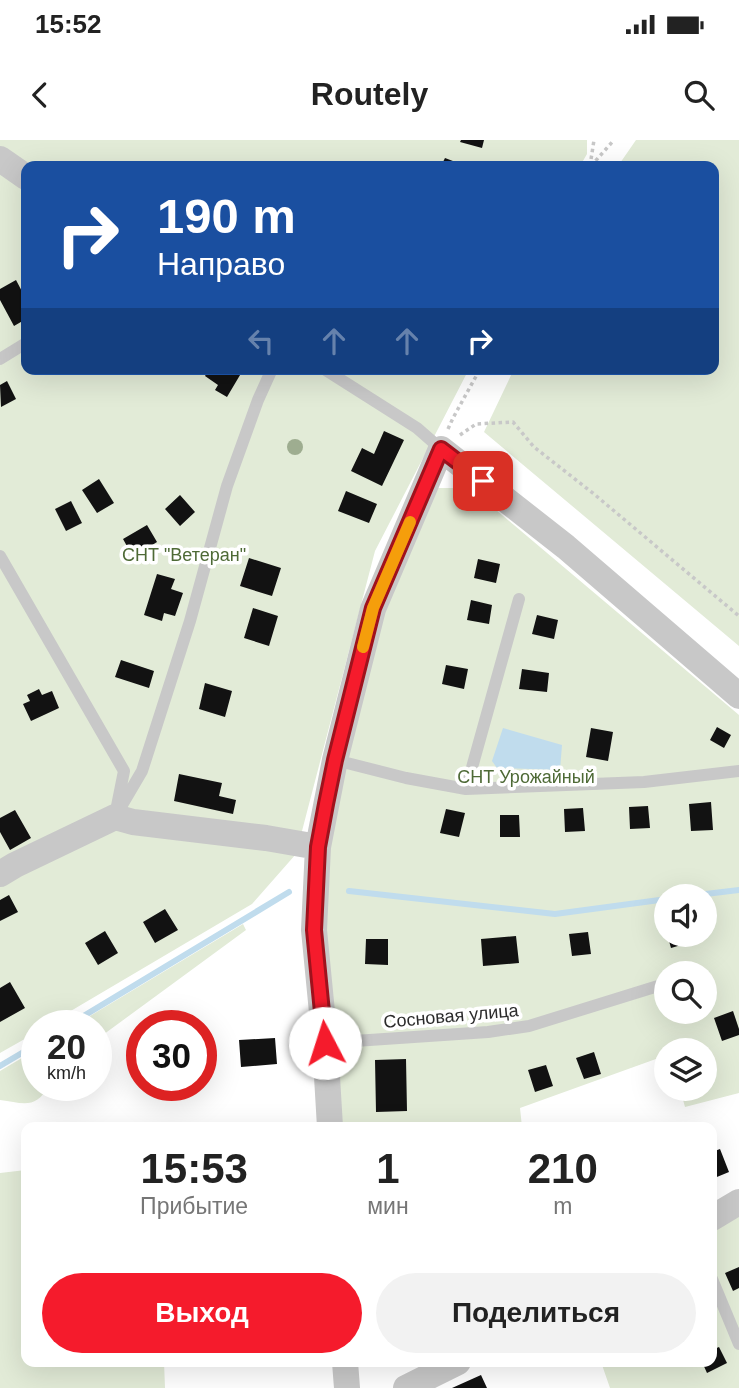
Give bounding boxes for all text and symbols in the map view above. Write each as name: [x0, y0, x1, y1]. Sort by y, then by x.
text: 15:52: [35, 9, 102, 39]
icon: back: [21, 76, 59, 114]
text: Routely: [311, 76, 428, 112]
icon: search: [680, 76, 718, 114]
icon: right: [42, 189, 133, 280]
text: 190 m: [157, 189, 296, 243]
text: Направо: [157, 246, 285, 282]
icon: left: [242, 322, 280, 360]
icon: ahead: [315, 322, 353, 360]
icon: ahead: [388, 322, 426, 360]
icon: right: [461, 322, 499, 360]
pin: [453, 451, 513, 511]
icon: arrive: [464, 462, 502, 500]
park label: СНТ "Ветеран": [122, 545, 246, 565]
park label: СНТ Урожайный: [457, 767, 595, 787]
map controls: [654, 884, 717, 1101]
button: sound: [654, 884, 717, 947]
button: search: [654, 961, 717, 1024]
street label: Сосновая улица: [383, 1000, 520, 1032]
position arrow: [288, 1006, 362, 1080]
speed limit sign: 30: [126, 1010, 217, 1101]
text: 20: [47, 1027, 86, 1066]
button: layers: [654, 1038, 717, 1101]
text: km/h: [47, 1063, 86, 1083]
text: 15:53: [140, 1145, 248, 1192]
text: 1: [376, 1145, 400, 1192]
text: 210: [528, 1145, 598, 1192]
text: Прибытие: [140, 1193, 248, 1219]
text: мин: [367, 1193, 409, 1219]
text: m: [553, 1193, 572, 1219]
button: Выход: [42, 1273, 362, 1353]
button: Поделиться: [376, 1273, 696, 1353]

